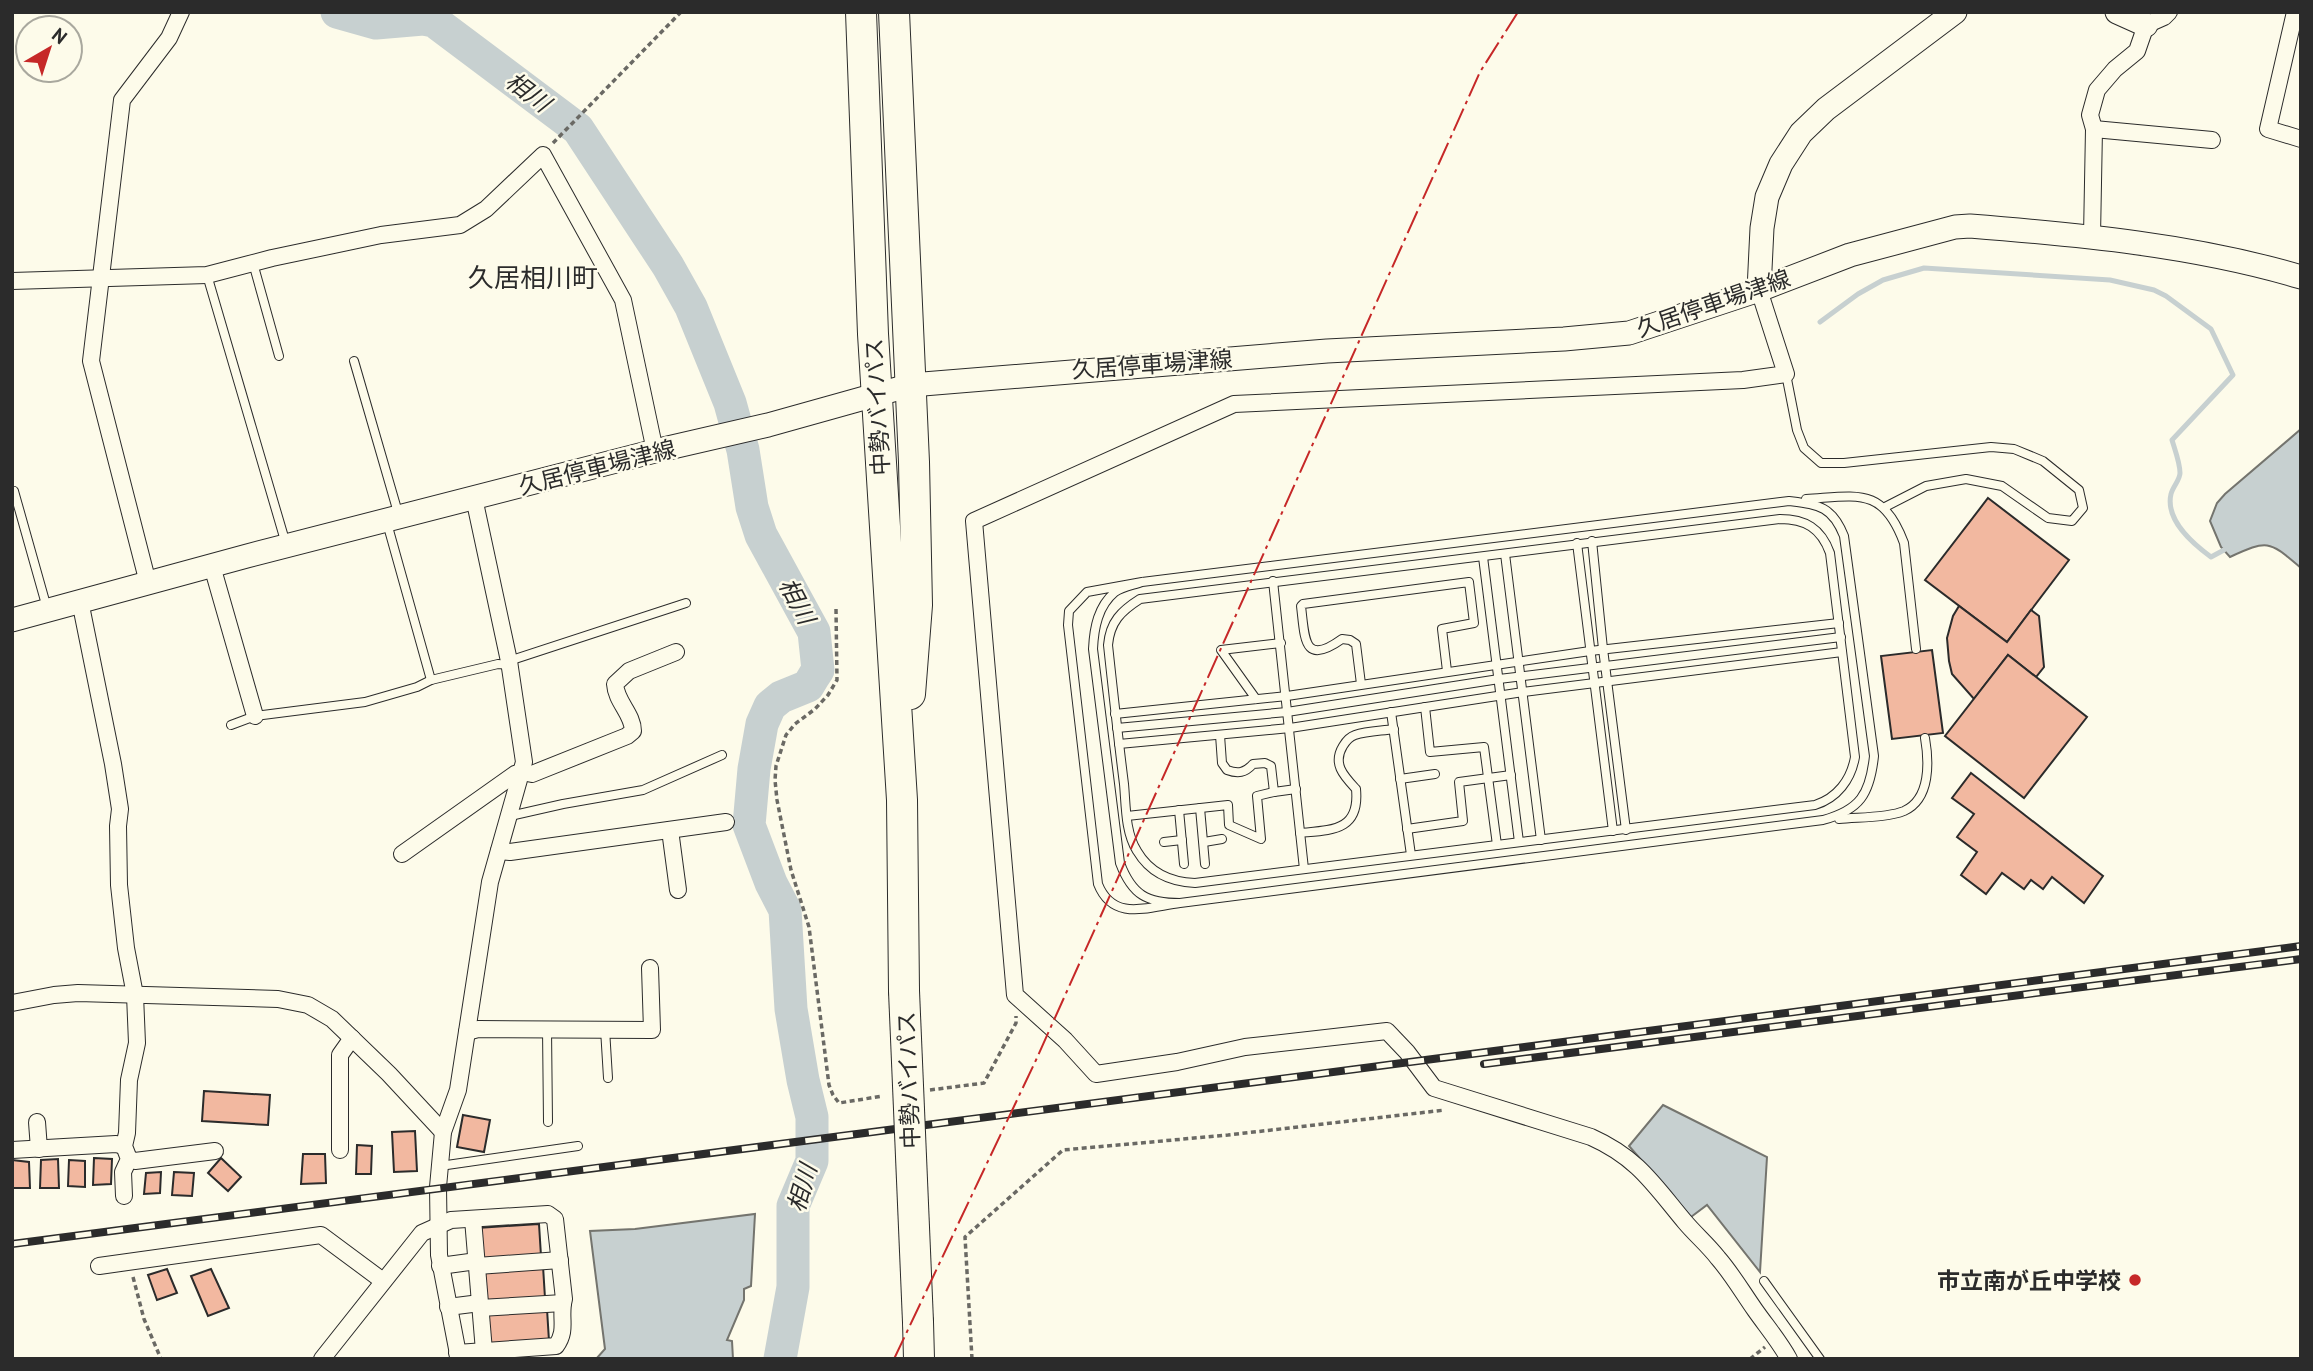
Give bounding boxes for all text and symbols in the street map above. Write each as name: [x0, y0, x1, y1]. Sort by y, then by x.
north arrow: [14, 14, 84, 84]
text: N: [47, 23, 72, 49]
water label: 相川: [500, 65, 559, 121]
district label: 久居相川町: [468, 261, 598, 294]
street label: 久居停車場津線: [1632, 263, 1794, 343]
street label: 中勢バイパス: [859, 338, 895, 476]
street label: 久居停車場津線: [1071, 344, 1233, 384]
street label: 久居停車場津線: [515, 433, 679, 501]
water label: 相川: [772, 573, 823, 632]
street label: 中勢バイパス: [891, 1011, 925, 1149]
water label: 相川: [780, 1158, 824, 1215]
place label: 市立南が丘中学校: [1937, 1266, 2121, 1295]
marker: 市立南が丘中学校: [2127, 1272, 2143, 1288]

